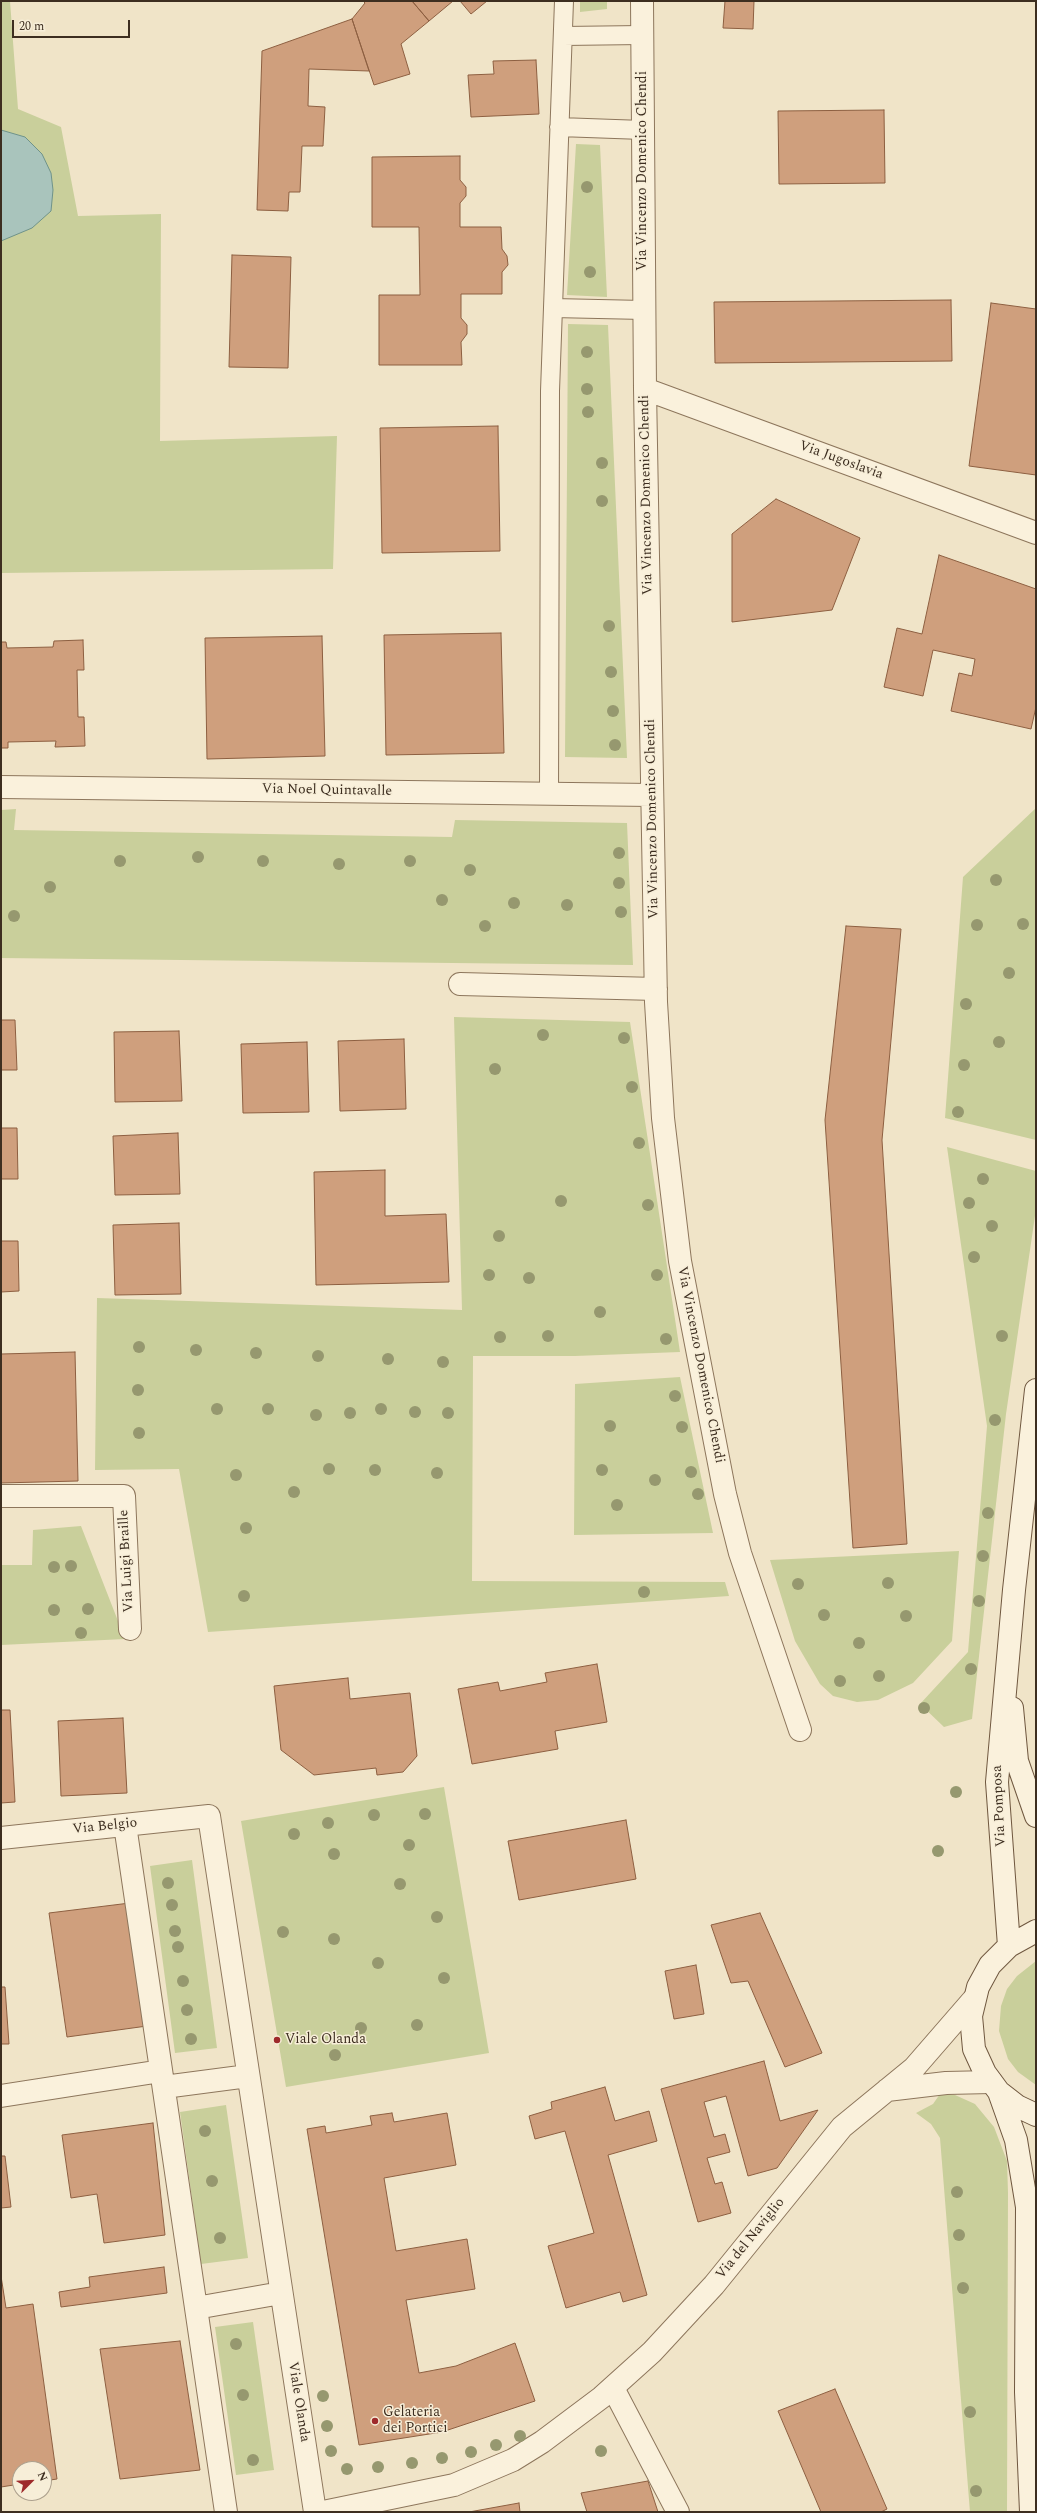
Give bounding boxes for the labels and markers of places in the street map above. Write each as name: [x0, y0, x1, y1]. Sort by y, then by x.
place label: Viale Olanda: [285, 2032, 366, 2048]
marker: Viale Olanda: [272, 2035, 282, 2045]
place label: Gelateria dei Portici: [383, 2405, 448, 2438]
marker: Gelateria dei Portici: [370, 2416, 380, 2426]

